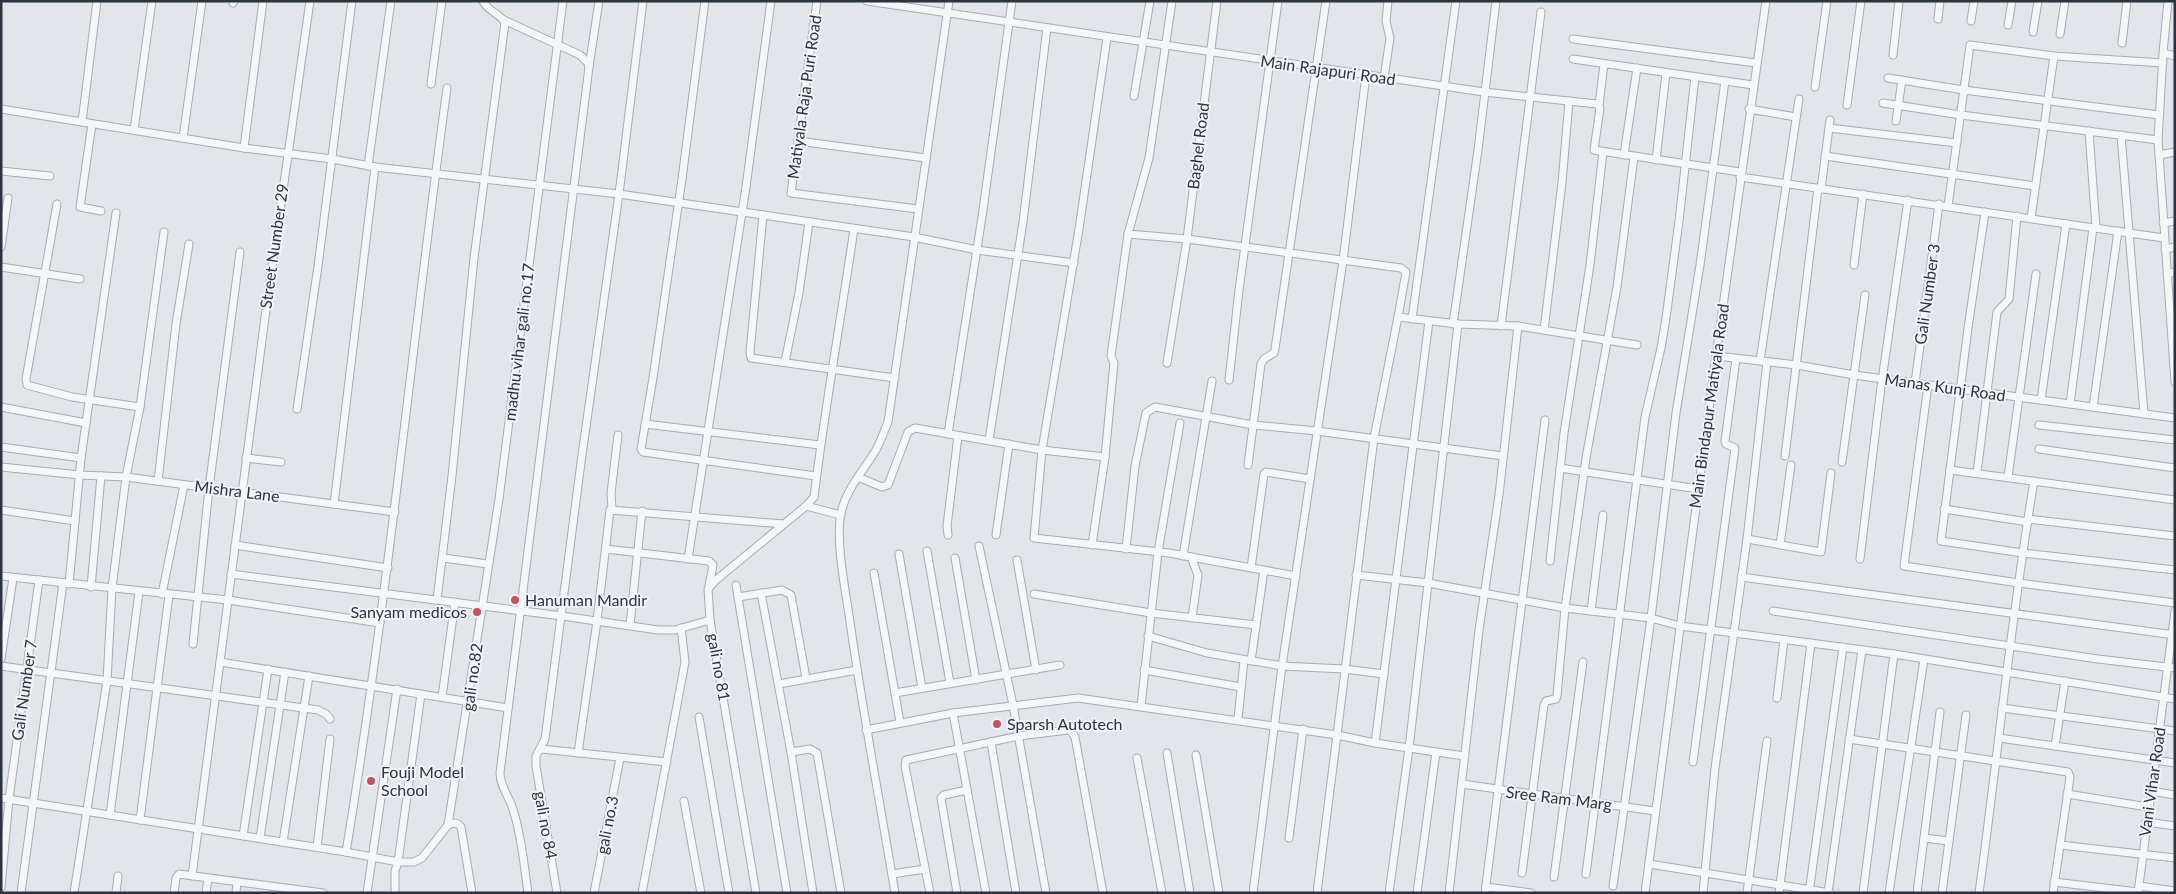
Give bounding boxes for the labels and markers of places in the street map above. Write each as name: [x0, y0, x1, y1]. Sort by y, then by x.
place label: Hanuman Mandir: [525, 590, 647, 609]
marker: Hanuman Mandir: [509, 594, 521, 606]
place label: Sanyam medicos: [351, 602, 467, 621]
marker: Sanyam medicos: [471, 606, 483, 618]
place label: Sparsh Autotech: [1007, 714, 1123, 733]
marker: Sparsh Autotech: [991, 718, 1003, 730]
place label: Fouji Model School: [381, 762, 464, 799]
marker: Fouji Model School: [365, 775, 377, 787]

